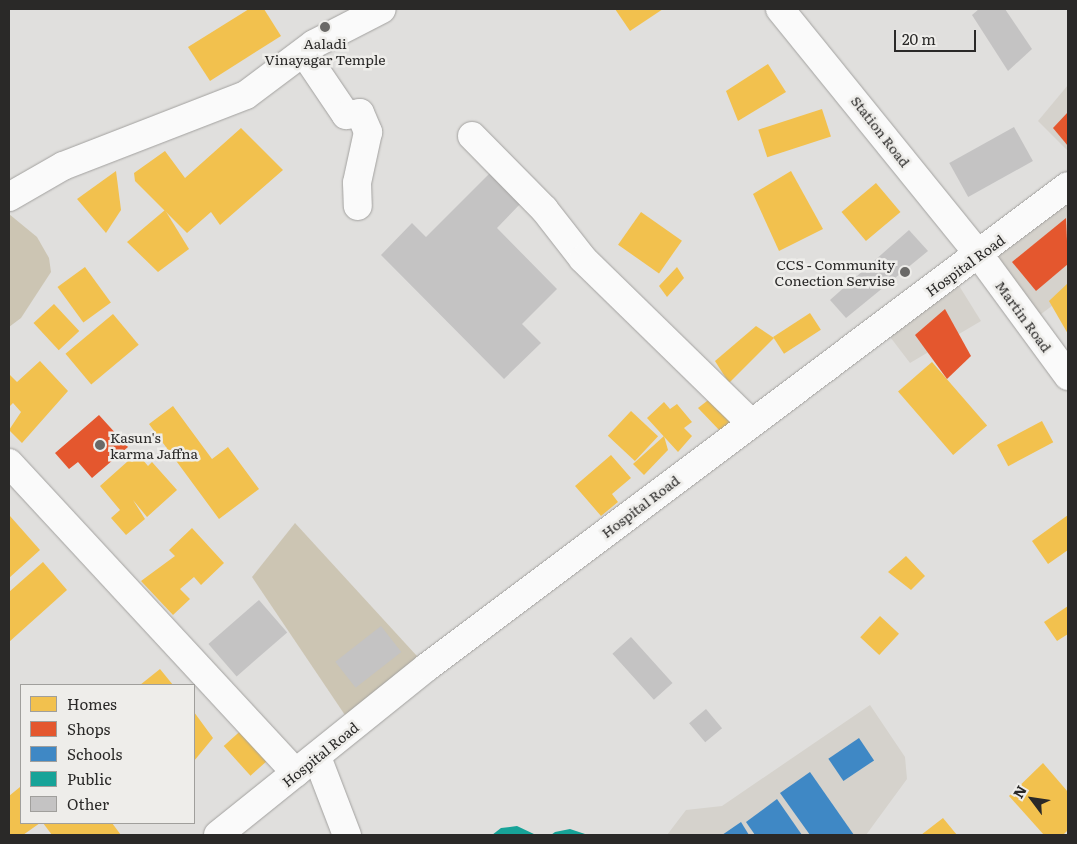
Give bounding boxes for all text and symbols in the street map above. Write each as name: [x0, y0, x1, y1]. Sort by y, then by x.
scale bar: [897, 20, 980, 52]
marker: Aaladi Vinayagar Temple: [319, 21, 331, 33]
text: 20 m: [902, 27, 936, 50]
place label: Aaladi Vinayagar Temple: [265, 35, 385, 68]
street label: Station Road: [848, 92, 914, 170]
street label: Hospital Road: [922, 231, 1008, 299]
place label: CCS - Community Conection Servise: [775, 256, 895, 288]
marker: CCS - Community Conection Servise: [899, 266, 911, 278]
street label: Martin Road: [992, 277, 1056, 355]
place label: Kasun's karma Jaffna: [110, 429, 198, 462]
marker: Kasun's karma Jaffna: [94, 439, 106, 451]
street label: Hospital Road: [598, 471, 682, 541]
legend: [20, 684, 195, 824]
text: Homes: [67, 692, 117, 715]
text: Shops: [67, 717, 110, 740]
street label: Hospital Road: [278, 718, 362, 790]
text: Schools: [67, 742, 122, 765]
text: Public: [67, 767, 112, 790]
north arrow: [1007, 774, 1057, 824]
text: N: [1008, 781, 1031, 801]
text: Other: [67, 792, 109, 815]

